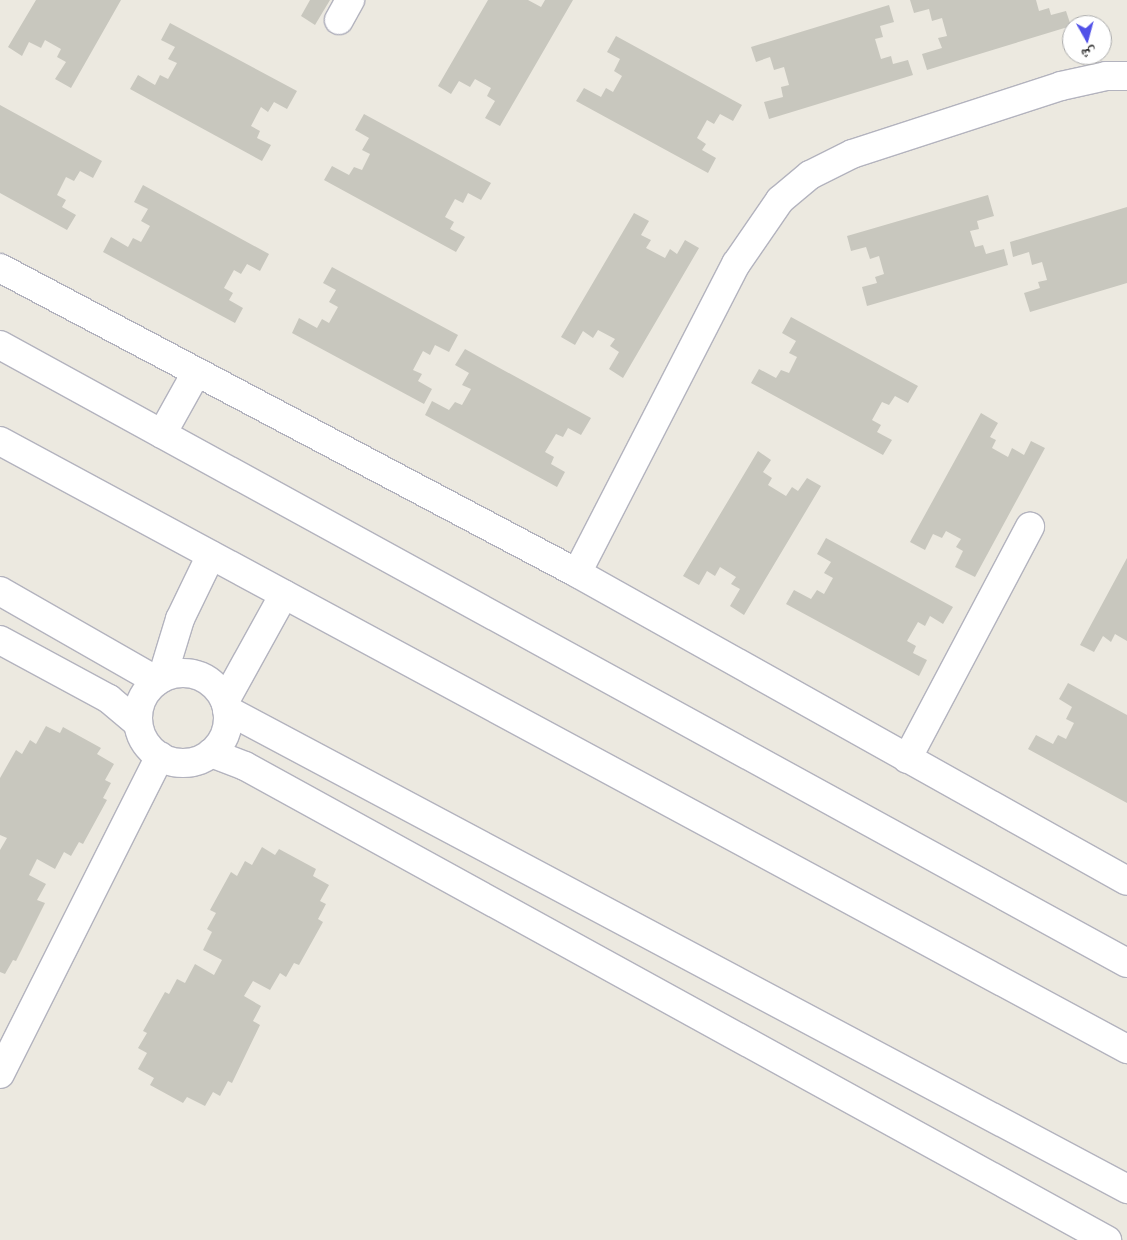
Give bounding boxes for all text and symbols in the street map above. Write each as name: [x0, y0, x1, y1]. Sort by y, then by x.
north arrow: [1062, 15, 1112, 65]
text: ش: [1080, 45, 1097, 64]

